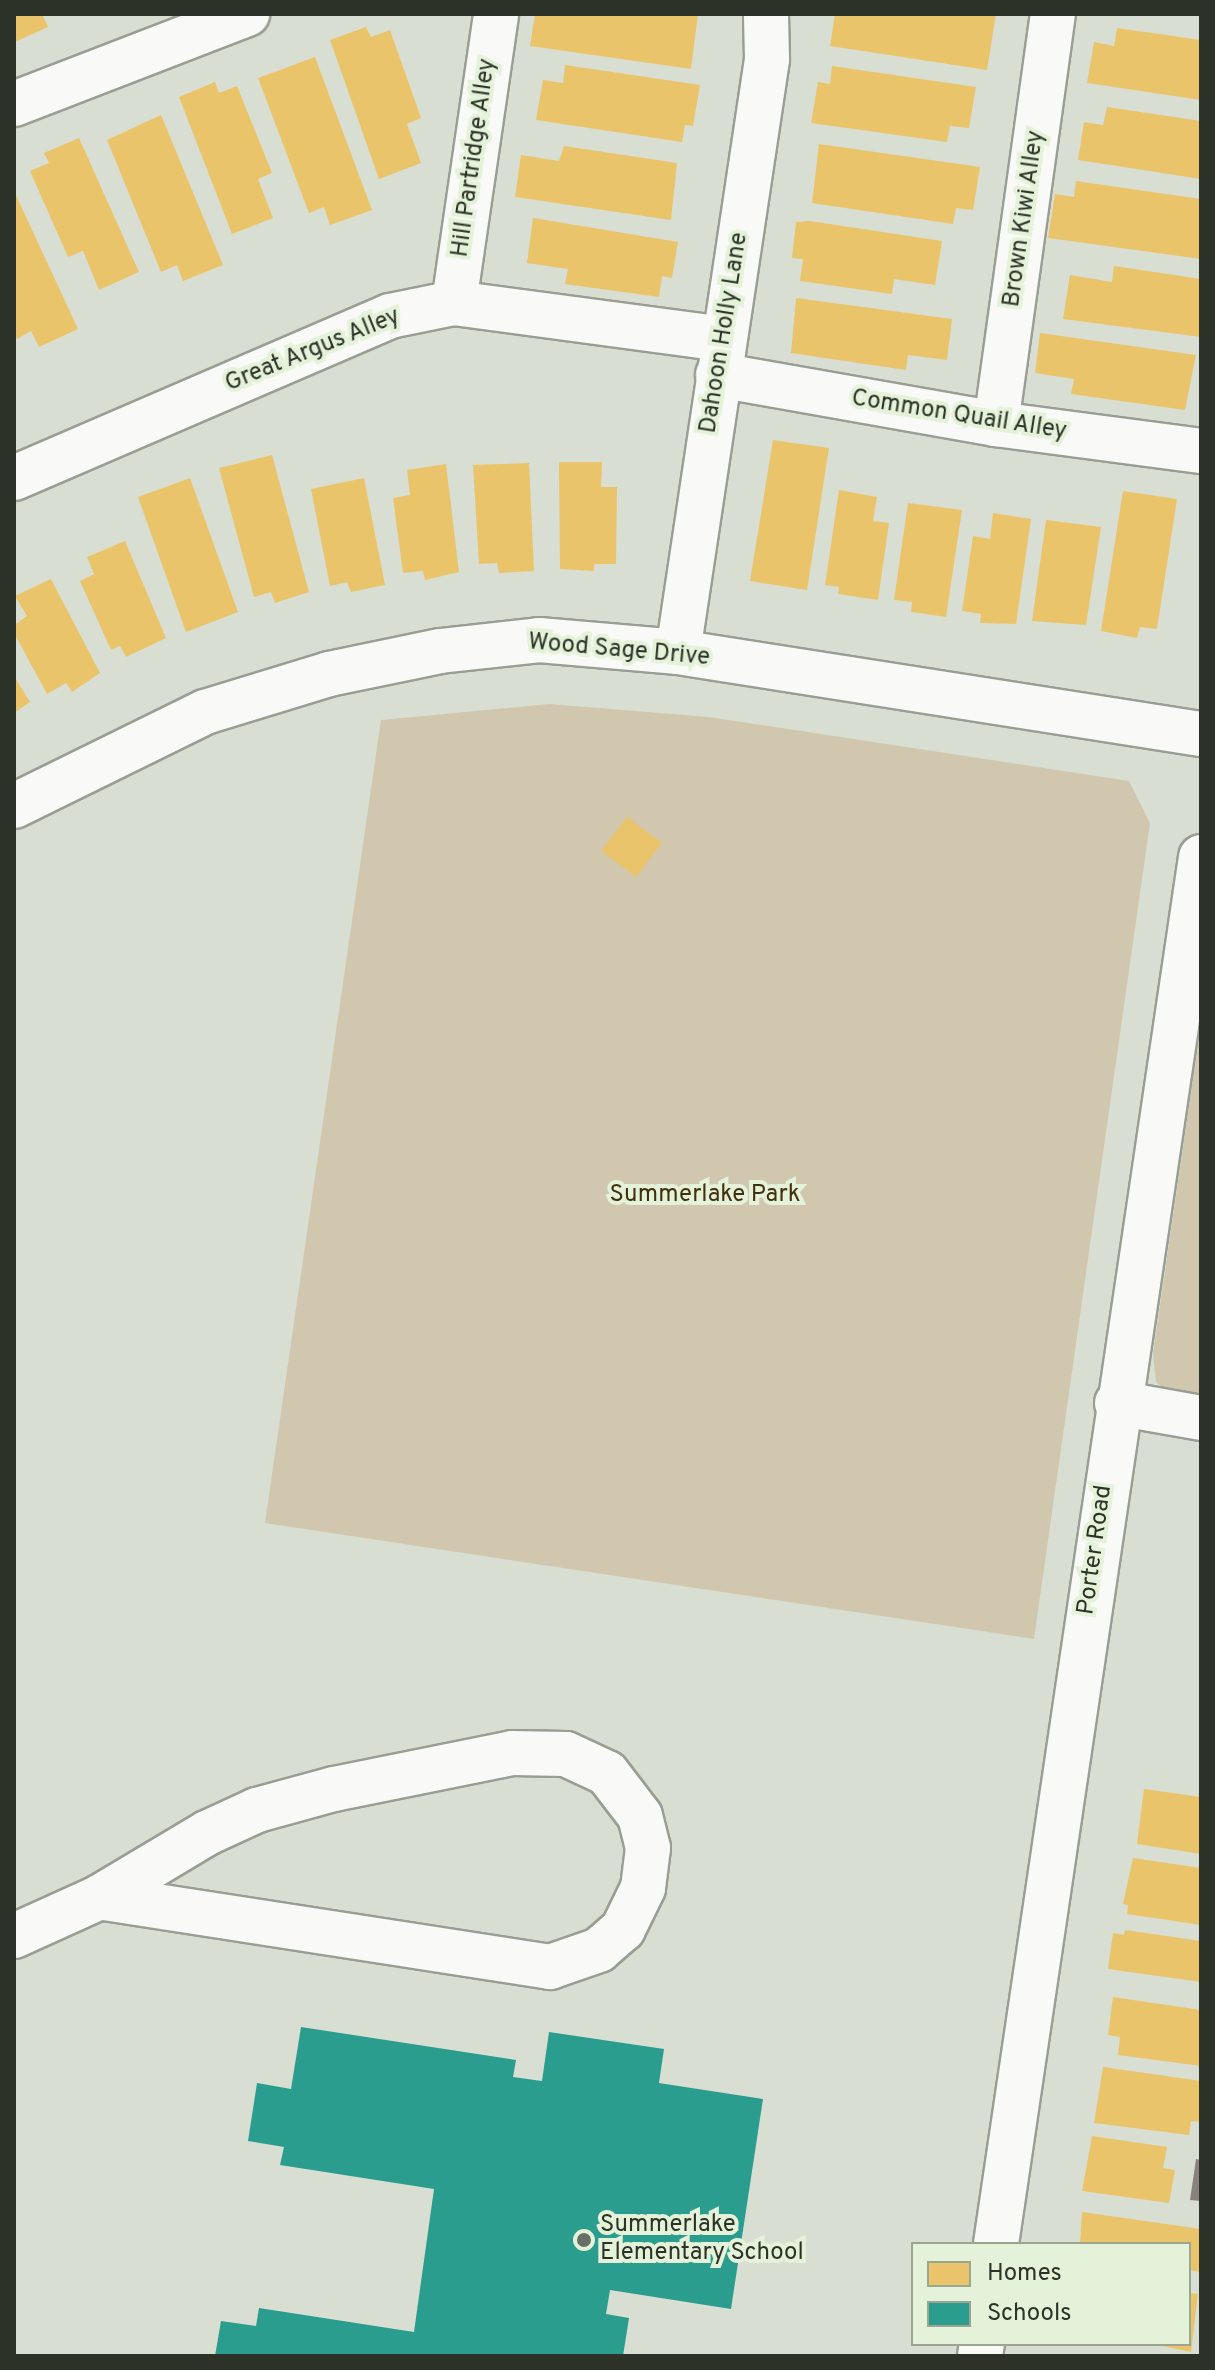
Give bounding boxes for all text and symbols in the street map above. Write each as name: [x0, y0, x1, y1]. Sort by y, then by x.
street label: Hill Partridge Alley: [447, 56, 503, 260]
street label: Brown Kiwi Alley: [998, 128, 1052, 310]
street label: Dahoon Holly Lane: [695, 231, 755, 435]
street label: Great Argus Alley: [220, 302, 406, 400]
street label: Common Quail Alley: [849, 385, 1069, 447]
street label: Wood Sage Drive: [527, 629, 711, 673]
park label: Summerlake Park: [610, 1182, 800, 1210]
street label: Porter Road: [1073, 1483, 1119, 1617]
place label: Summerlake Elementary School: [600, 2212, 804, 2268]
marker: Summerlake Elementary School: [575, 2231, 593, 2249]
legend: [911, 2242, 1191, 2346]
text: Homes: [987, 2259, 1062, 2289]
text: Schools: [987, 2299, 1072, 2329]

